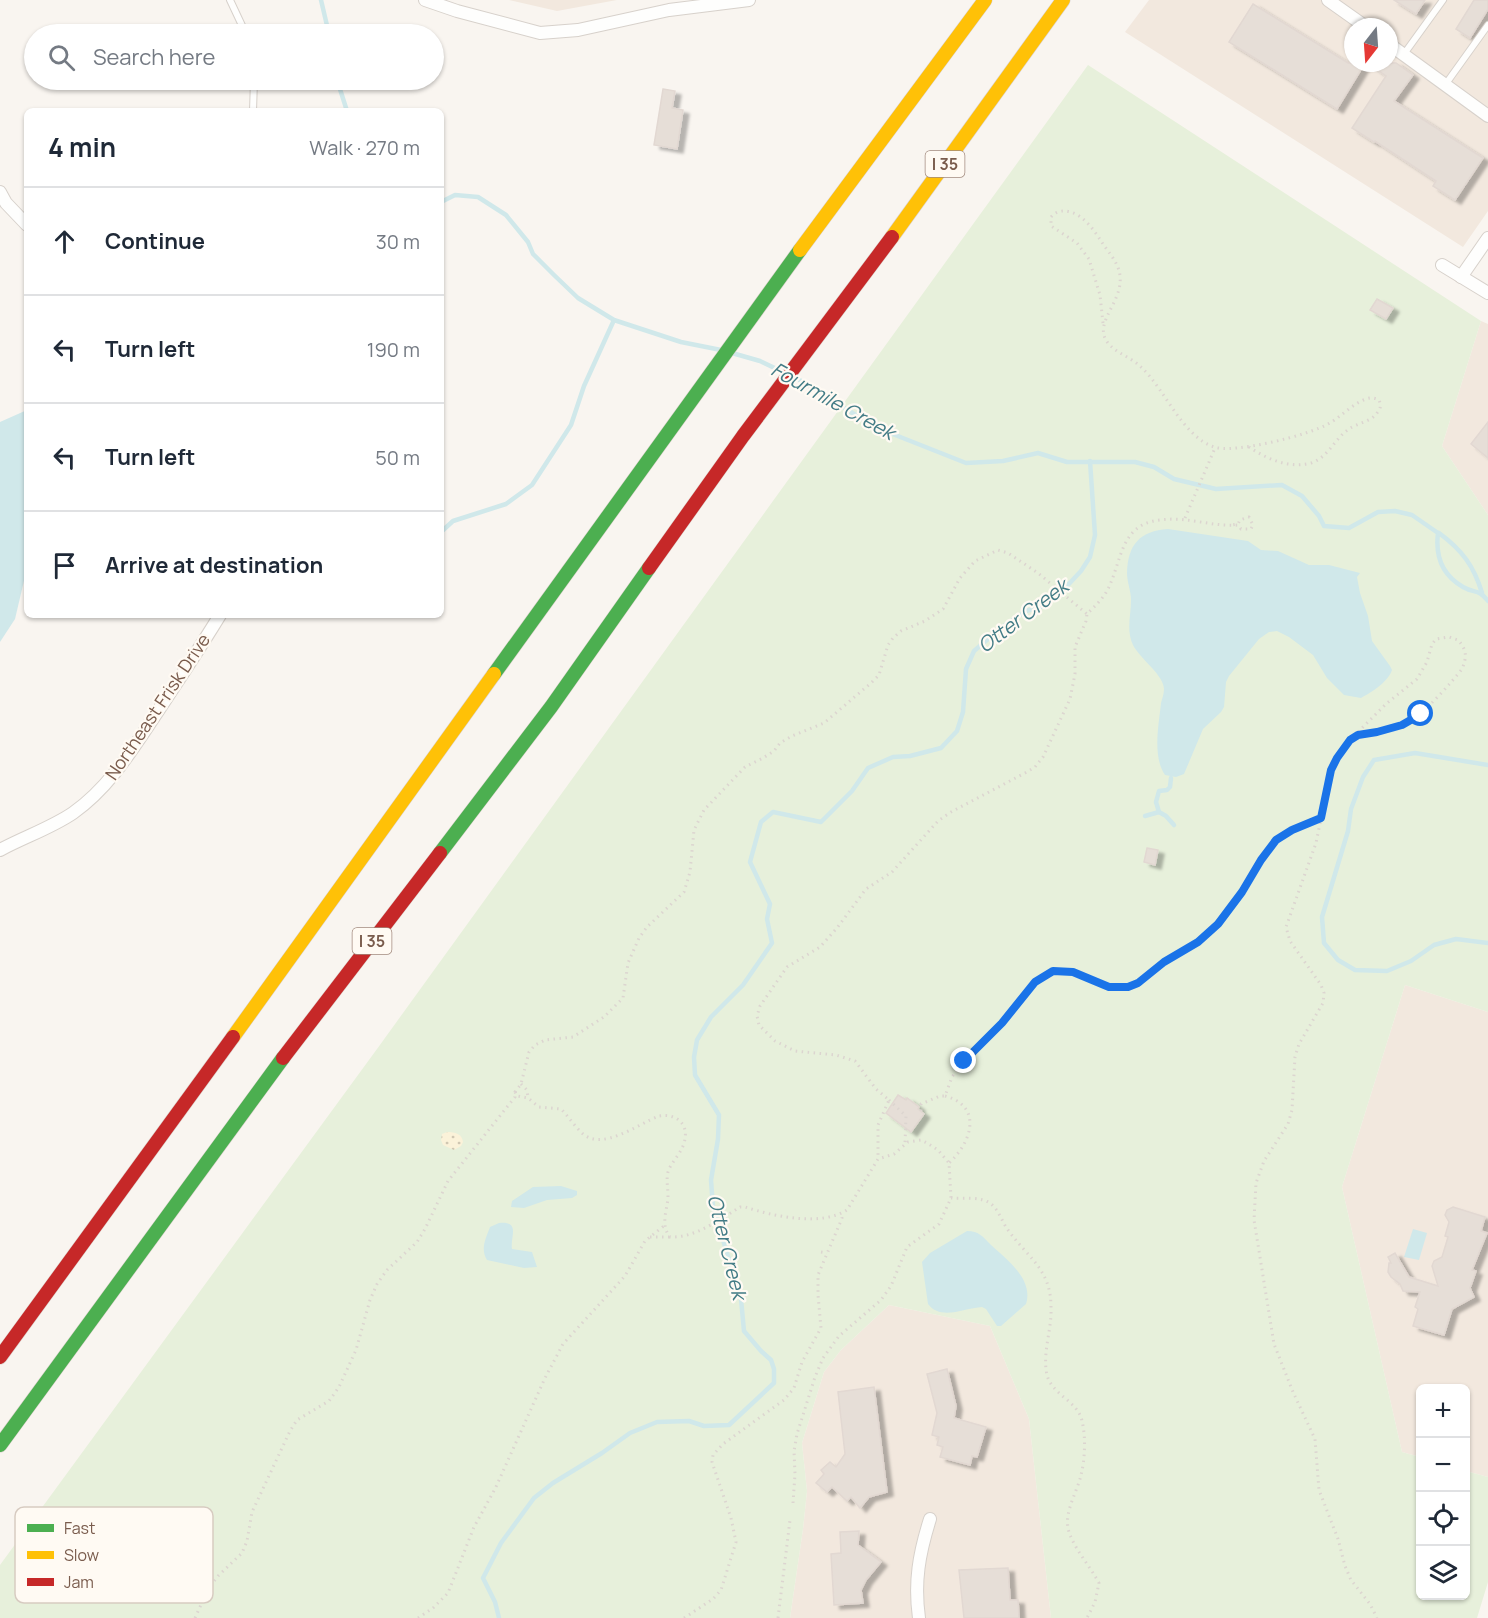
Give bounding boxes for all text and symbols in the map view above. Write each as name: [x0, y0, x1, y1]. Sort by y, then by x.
north arrow: [1344, 18, 1398, 72]
search box: [24, 24, 444, 90]
icon: search: [45, 41, 78, 74]
text: Search here: [93, 42, 215, 72]
text: 4 min: [48, 129, 116, 165]
text: Walk · 270 m: [309, 134, 420, 161]
road number: I 35: [926, 151, 964, 177]
icon: ahead: [48, 225, 81, 258]
text: Continue: [105, 226, 205, 256]
text: 30 m: [376, 228, 420, 255]
icon: left: [48, 333, 81, 366]
text: Turn left: [105, 334, 195, 364]
text: 190 m: [367, 336, 420, 363]
water label: Fourmile Creek: [767, 355, 903, 447]
icon: left: [48, 441, 81, 474]
text: Turn left: [105, 442, 195, 472]
text: 50 m: [375, 444, 420, 471]
icon: arrive: [48, 549, 81, 582]
text: Arrive at destination: [105, 550, 323, 580]
water label: Otter Creek: [972, 571, 1076, 659]
street label: Northeast Frisk Drive: [99, 629, 215, 784]
route start: [1407, 700, 1433, 726]
road number: I 35: [352, 928, 392, 954]
route end: [950, 1047, 976, 1073]
water label: Otter Creek: [701, 1192, 754, 1305]
map controls: [1416, 1384, 1470, 1600]
button: +: [1416, 1384, 1470, 1438]
button: −: [1416, 1438, 1470, 1492]
button: locate: [1416, 1492, 1470, 1546]
legend: [15, 1507, 213, 1603]
text: Fast: [64, 1517, 95, 1539]
text: Slow: [64, 1544, 99, 1566]
button: layers: [1416, 1546, 1470, 1600]
text: Jam: [64, 1571, 94, 1593]

